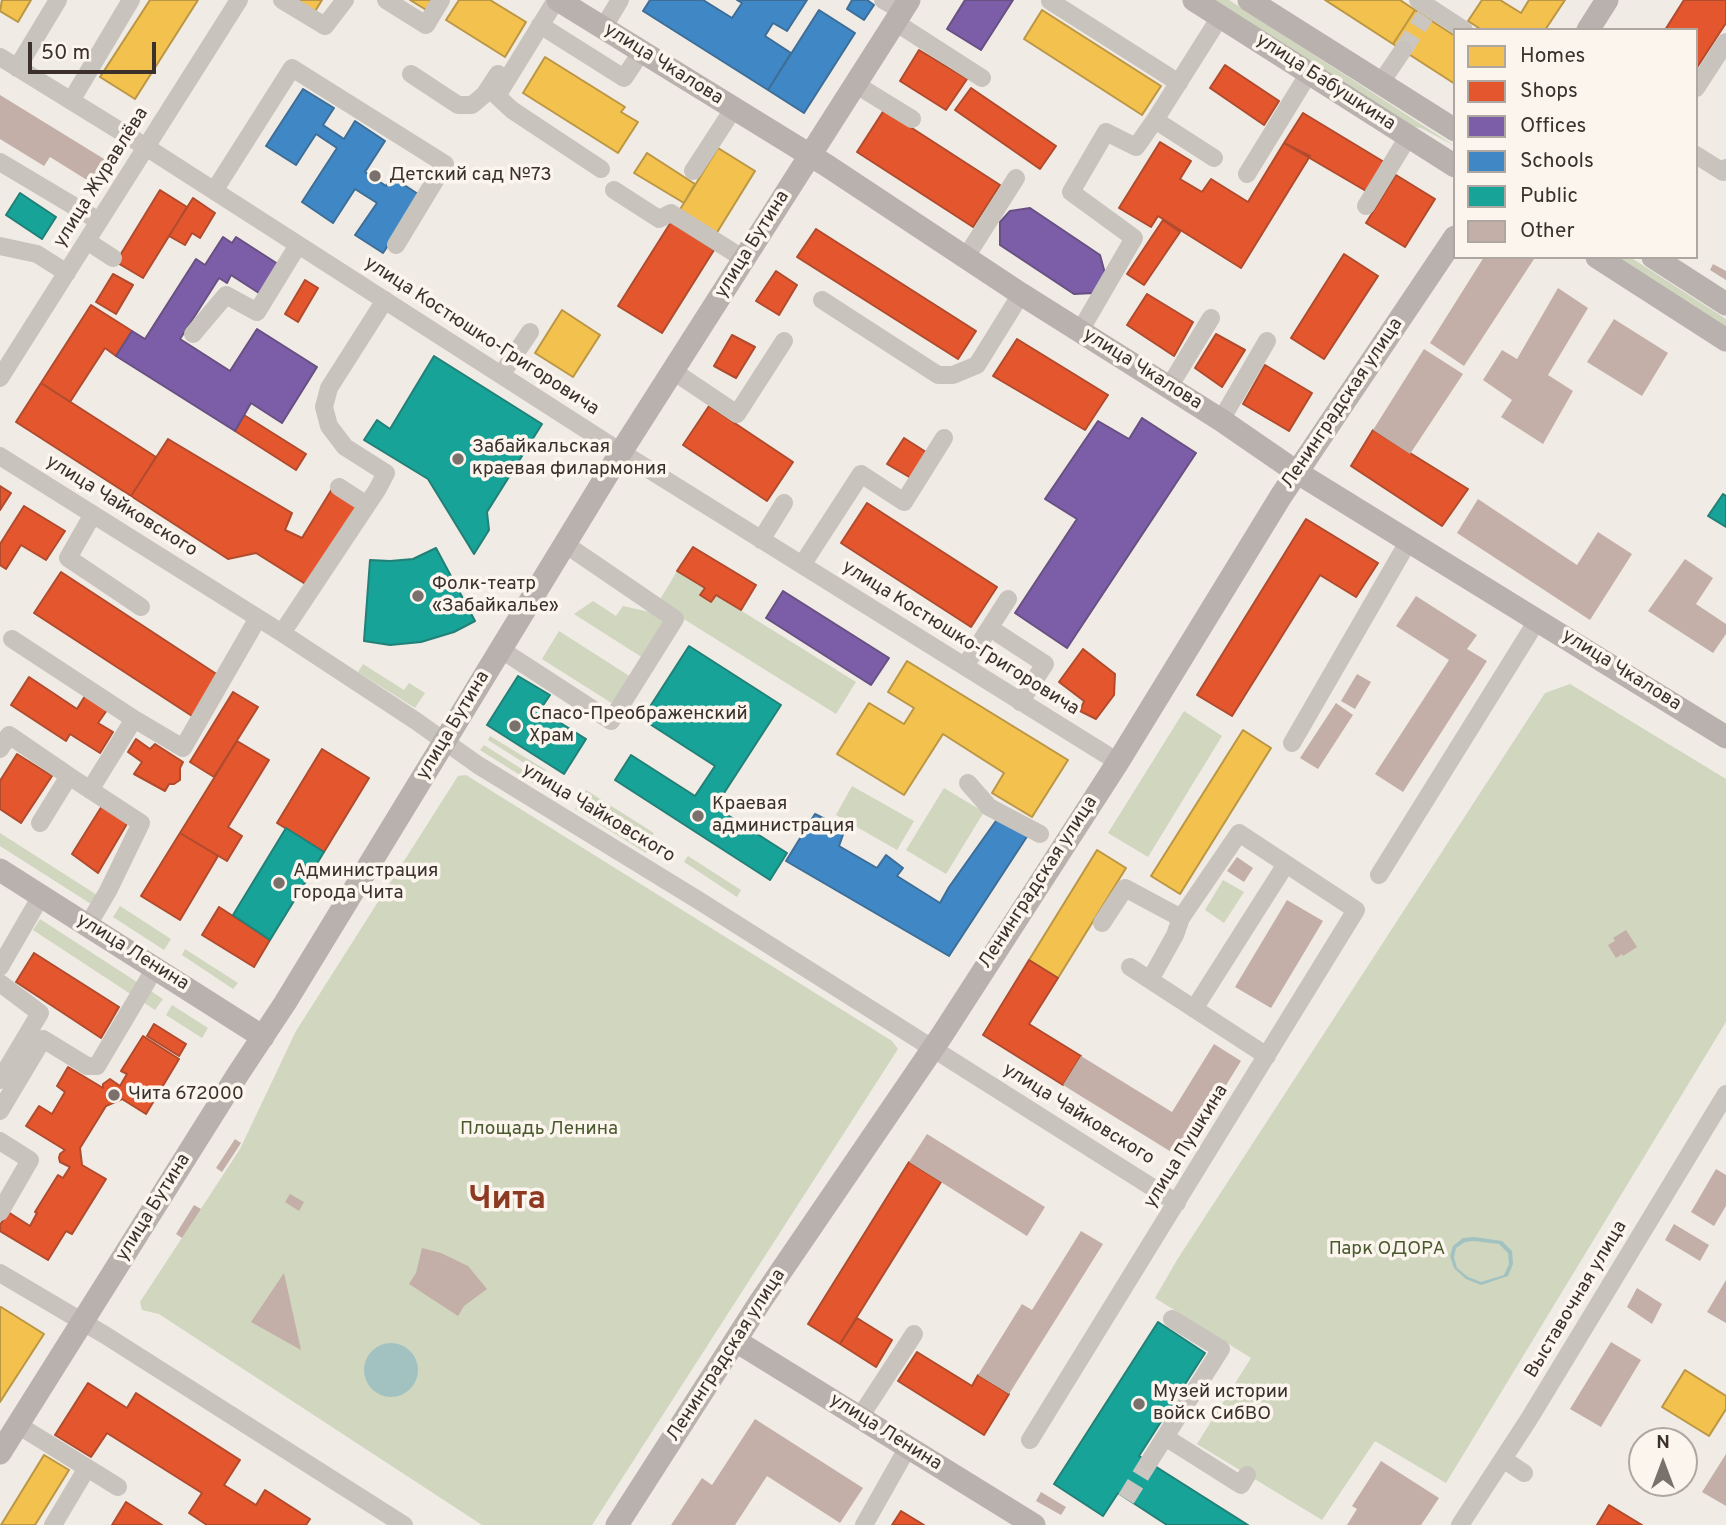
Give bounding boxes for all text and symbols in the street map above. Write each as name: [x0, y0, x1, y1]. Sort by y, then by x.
street label: улица Чкалова: [599, 19, 727, 111]
scale bar: [32, 28, 159, 72]
legend: [1453, 28, 1698, 259]
street label: улица Бабушкина: [1251, 29, 1399, 137]
text: 50 m: [41, 40, 90, 67]
text: Homes: [1520, 43, 1585, 70]
text: Shops: [1520, 78, 1578, 105]
street label: улица Журавлёва: [50, 104, 154, 252]
text: Offices: [1520, 113, 1586, 140]
text: Schools: [1520, 148, 1594, 175]
place label: Детский сад №73: [389, 165, 552, 187]
marker: Детский сад №73: [367, 168, 383, 184]
text: Public: [1520, 183, 1578, 210]
street label: улица Бутина: [711, 187, 795, 303]
text: Other: [1520, 218, 1575, 245]
street label: улица Костюшко-Григоровича: [359, 252, 603, 422]
street label: Ленинградская улица: [1277, 314, 1409, 494]
street label: улица Чкалова: [1078, 324, 1206, 416]
place label: Забайкальская краевая филармония: [472, 437, 667, 481]
street label: улица Чайковского: [41, 451, 201, 563]
marker: Забайкальская краевая филармония: [450, 451, 466, 467]
street label: улица Костюшко-Григоровича: [837, 556, 1083, 722]
place label: Фолк-театр «Забайкалье»: [432, 574, 559, 618]
marker: Фолк-театр «Забайкалье»: [410, 588, 426, 604]
street label: улица Чкалова: [1557, 625, 1685, 717]
street label: улица Бутина: [413, 667, 495, 785]
place label: Спасо-Преображенский Храм: [529, 704, 748, 748]
marker: Спасо-Преображенский Храм: [507, 718, 523, 734]
street label: улица Чайковского: [517, 759, 679, 869]
street label: Ленинградская улица: [975, 792, 1103, 974]
place label: Краевая администрация: [712, 794, 855, 838]
marker: Краевая администрация: [690, 808, 706, 824]
place label: Администрация города Чита: [293, 861, 438, 905]
marker: Администрация города Чита: [271, 875, 287, 891]
street label: улица Ленина: [72, 909, 192, 997]
street label: улица Чайковского: [998, 1059, 1158, 1171]
street label: улица Пушкина: [1140, 1081, 1234, 1213]
place label: Чита 672000: [128, 1084, 244, 1106]
marker: Чита 672000: [106, 1087, 122, 1103]
park label: Площадь Ленина: [460, 1119, 618, 1141]
street label: улица Бутина: [112, 1150, 196, 1266]
district label: Чита: [468, 1181, 546, 1221]
street label: Выставочная улица: [1521, 1217, 1633, 1383]
park label: Парк ОДОРА: [1329, 1239, 1445, 1261]
street label: Ленинградская улица: [663, 1265, 791, 1447]
place label: Музей истории войск СибВО: [1153, 1382, 1288, 1426]
street label: улица Ленина: [825, 1389, 945, 1477]
marker: Музей истории войск СибВО: [1131, 1396, 1147, 1412]
north arrow: [1628, 1427, 1698, 1497]
text: N: [1656, 1431, 1670, 1455]

